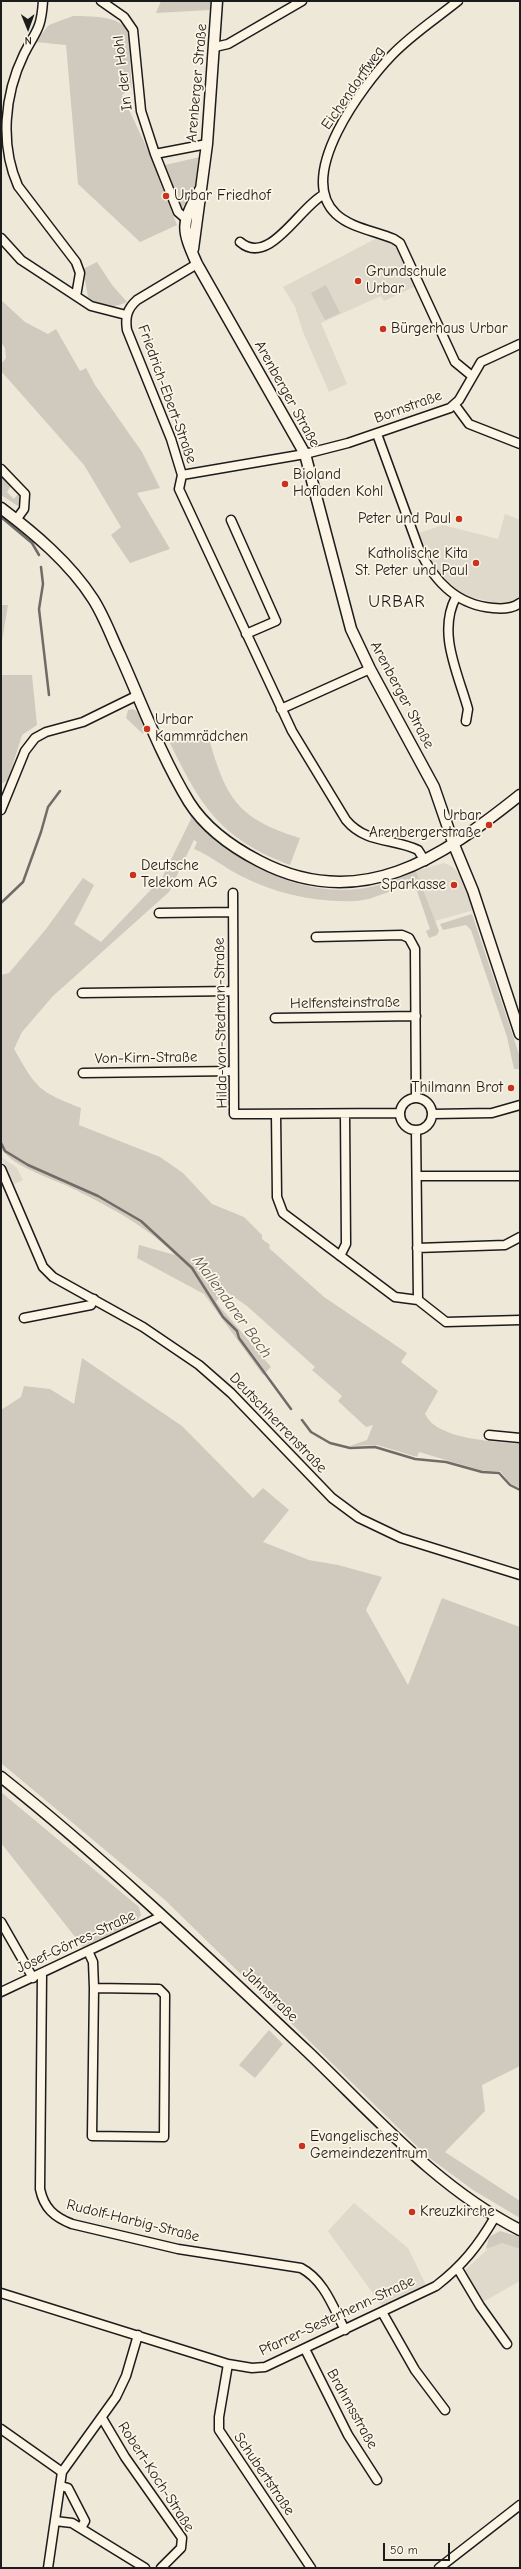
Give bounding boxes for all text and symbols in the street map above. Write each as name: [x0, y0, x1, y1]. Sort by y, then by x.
north arrow: [8, 8, 48, 48]
street label: Arenberger Straße: [183, 23, 211, 143]
text: N: [25, 34, 32, 47]
street label: In der Hohl: [109, 34, 137, 112]
street label: Eichendorffweg: [318, 43, 388, 133]
place label: Urbar Friedhof: [174, 187, 271, 205]
marker: Urbar Friedhof: [161, 191, 171, 201]
place label: Grundschule Urbar: [366, 263, 447, 298]
marker: Grundschule Urbar: [353, 276, 363, 286]
place label: Bürgerhaus Urbar: [391, 320, 508, 338]
street label: Friedrich-Ebert-Straße: [134, 322, 200, 466]
marker: Bürgerhaus Urbar: [378, 324, 388, 334]
street label: Arenberger Straße: [250, 338, 324, 450]
street label: Bornstraße: [372, 386, 444, 428]
place label: Bioland Hofladen Kohl: [293, 466, 383, 501]
marker: Bioland Hofladen Kohl: [280, 479, 290, 489]
place label: Peter und Paul: [358, 510, 451, 528]
marker: Peter und Paul: [454, 514, 464, 524]
place label: Katholische Kita St. Peter und Paul: [355, 545, 468, 580]
marker: Katholische Kita St. Peter und Paul: [471, 558, 481, 568]
district label: URBAR: [368, 592, 426, 612]
street label: Arenberger Straße: [366, 638, 438, 752]
place label: Urbar Kammrädchen: [155, 711, 248, 746]
marker: Urbar Kammrädchen: [142, 724, 152, 734]
place label: Urbar Arenbergerstraße: [369, 807, 481, 842]
marker: Urbar Arenbergerstraße: [484, 820, 494, 830]
place label: Deutsche Telekom AG: [141, 857, 218, 892]
marker: Deutsche Telekom AG: [128, 870, 138, 880]
place label: Sparkasse: [381, 876, 446, 894]
marker: Sparkasse: [449, 880, 459, 890]
street label: Hilda-von-Stedman-Straße: [211, 937, 231, 1109]
street label: Helfensteinstraße: [290, 993, 400, 1013]
street label: Von-Kirn-Straße: [94, 1048, 198, 1068]
place label: Thilmann Brot: [412, 1079, 503, 1097]
marker: Thilmann Brot: [506, 1083, 516, 1093]
water label: Mallendarer Bach: [188, 1252, 276, 1362]
street label: Deutschherrenstraße: [225, 1369, 331, 1477]
street label: Josef-Görres-Straße: [14, 1907, 138, 1977]
street label: Jahnstraße: [238, 1964, 302, 2026]
place label: Evangelisches Gemeindezentrum: [310, 2128, 428, 2163]
marker: Evangelisches Gemeindezentrum: [297, 2141, 307, 2151]
street label: Rudolf-Harbig-Straße: [65, 2196, 201, 2246]
place label: Kreuzkirche: [420, 2203, 495, 2221]
marker: Kreuzkirche: [407, 2207, 417, 2217]
street label: Pfarrer-Sesterhenn-Straße: [256, 2272, 418, 2360]
street label: Brahmsstraße: [323, 2366, 381, 2452]
street label: Robert-Koch-Straße: [114, 2419, 198, 2535]
street label: Schubertstraße: [230, 2429, 298, 2519]
scale bar: [385, 2535, 452, 2561]
text: 50 m: [390, 2543, 418, 2557]

